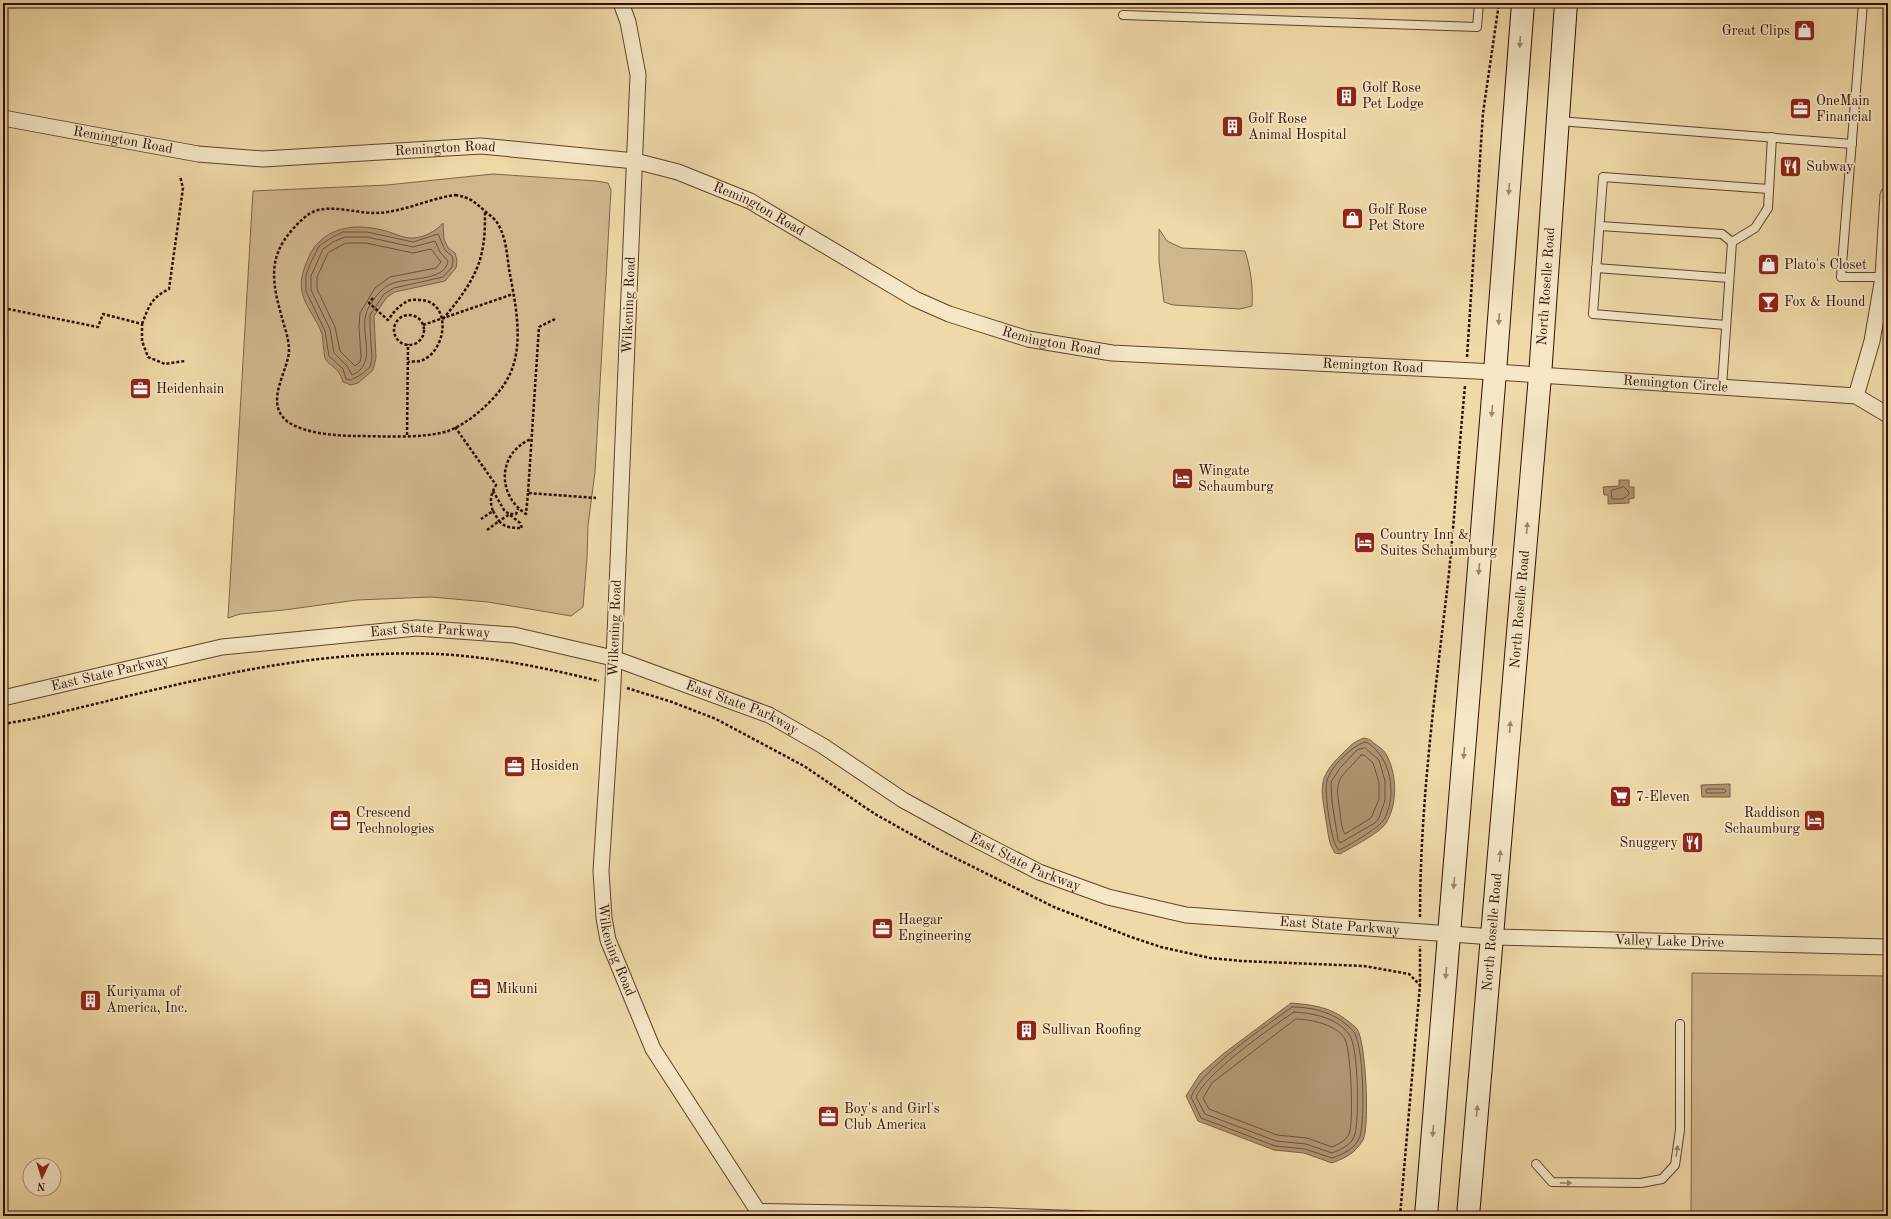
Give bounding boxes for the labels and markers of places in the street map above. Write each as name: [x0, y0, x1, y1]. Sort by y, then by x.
shop icon: Great Clips: [1792, 18, 1818, 44]
place label: Great Clips: [1722, 24, 1790, 38]
place label: Golf Rose Pet Lodge: [1362, 81, 1424, 111]
building icon: Golf Rose Pet Lodge: [1333, 83, 1359, 109]
place label: OneMain Financial: [1816, 94, 1872, 124]
office icon: OneMain Financial: [1788, 96, 1814, 122]
place label: Golf Rose Animal Hospital: [1248, 112, 1347, 142]
building icon: Golf Rose Animal Hospital: [1220, 114, 1246, 140]
restaurant icon: Subway: [1778, 154, 1804, 180]
place label: Subway: [1806, 160, 1854, 174]
place label: Golf Rose Pet Store: [1368, 203, 1427, 233]
shop icon: Golf Rose Pet Store: [1339, 205, 1365, 231]
shop icon: Plato's Closet: [1755, 252, 1781, 278]
place label: Plato's Closet: [1784, 258, 1867, 272]
bar icon: Fox & Hound: [1756, 289, 1782, 315]
place label: Fox & Hound: [1784, 295, 1866, 309]
office icon: Heidenhain: [128, 376, 154, 402]
place label: Heidenhain: [156, 382, 225, 396]
place label: Wingate Schaumburg: [1198, 464, 1274, 494]
hotel icon: Wingate Schaumburg: [1169, 466, 1195, 492]
place label: Country Inn & Suites Schaumburg: [1380, 528, 1498, 558]
hotel icon: Country Inn & Suites Schaumburg: [1352, 530, 1378, 556]
office icon: Hosiden: [501, 753, 527, 779]
place label: Hosiden: [530, 759, 580, 773]
supermarket icon: 7-Eleven: [1608, 784, 1634, 810]
place label: 7-Eleven: [1636, 790, 1690, 804]
place label: Crescend Technologies: [356, 806, 434, 836]
place label: Raddison Schaumburg: [1724, 806, 1800, 836]
office icon: Crescend Technologies: [328, 808, 354, 834]
hotel icon: Raddison Schaumburg: [1802, 808, 1828, 834]
restaurant icon: Snuggery: [1680, 830, 1706, 856]
place label: Snuggery: [1620, 836, 1679, 850]
place label: Haegar Engineering: [898, 913, 972, 943]
office icon: Haegar Engineering: [869, 915, 895, 941]
office icon: Mikuni: [467, 976, 493, 1002]
place label: Mikuni: [496, 982, 538, 996]
place label: Kuriyama of America, Inc.: [106, 985, 188, 1015]
building icon: Kuriyama of America, Inc.: [78, 987, 104, 1013]
building icon: Sullivan Roofing: [1014, 1017, 1040, 1043]
place label: Sullivan Roofing: [1042, 1023, 1142, 1037]
place label: Boy's and Girl's Club America: [844, 1102, 940, 1132]
office icon: Boy's and Girl's Club America: [816, 1104, 842, 1130]

